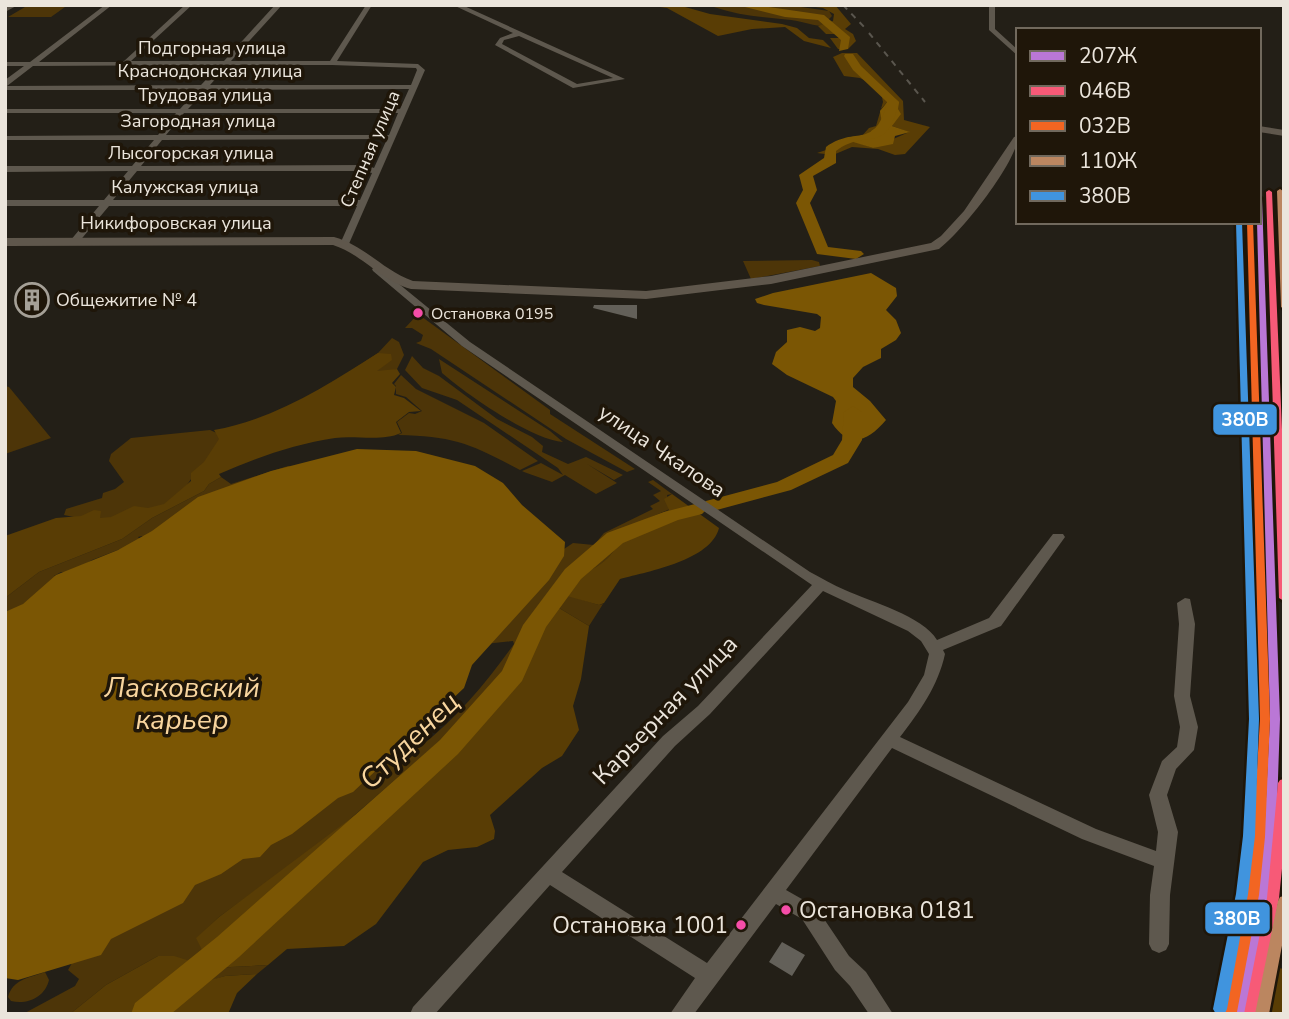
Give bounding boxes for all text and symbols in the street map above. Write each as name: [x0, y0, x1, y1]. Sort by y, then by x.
legend: [1016, 28, 1261, 224]
street label: Подгорная улица: [138, 36, 286, 60]
text: 207Ж: [1079, 42, 1138, 70]
street label: Краснодонская улица: [118, 59, 302, 83]
text: 046В: [1079, 77, 1131, 105]
street label: Трудовая улица: [138, 83, 272, 107]
street label: Степная улица: [335, 87, 405, 211]
street label: Загородная улица: [120, 109, 276, 133]
text: 032В: [1079, 112, 1131, 140]
street label: Лысогорская улица: [108, 141, 274, 165]
text: 110Ж: [1079, 147, 1138, 175]
street label: Калужская улица: [111, 175, 259, 199]
text: 380В: [1079, 182, 1131, 210]
street label: Никифоровская улица: [80, 211, 272, 235]
building icon: Общежитие № 4: [13, 281, 51, 319]
place label: Общежитие № 4: [56, 288, 197, 312]
place label: Остановка 0195: [431, 303, 553, 325]
marker: Остановка 0195: [411, 306, 425, 320]
street label: улица Чкалова: [593, 398, 731, 504]
line badge: 380В: [1212, 403, 1278, 436]
text: 380В: [1221, 407, 1269, 433]
street label: Карьерная улица: [586, 628, 744, 792]
water label: Ласковский карьер: [103, 669, 260, 739]
water label: Студенец: [351, 683, 468, 798]
place label: Остановка 0181: [799, 895, 975, 926]
line badge: 380В: [1204, 901, 1271, 935]
marker: Остановка 0181: [779, 903, 793, 917]
text: 380В: [1213, 906, 1261, 932]
place label: Остановка 1001: [552, 910, 728, 941]
marker: Остановка 1001: [734, 918, 748, 932]

